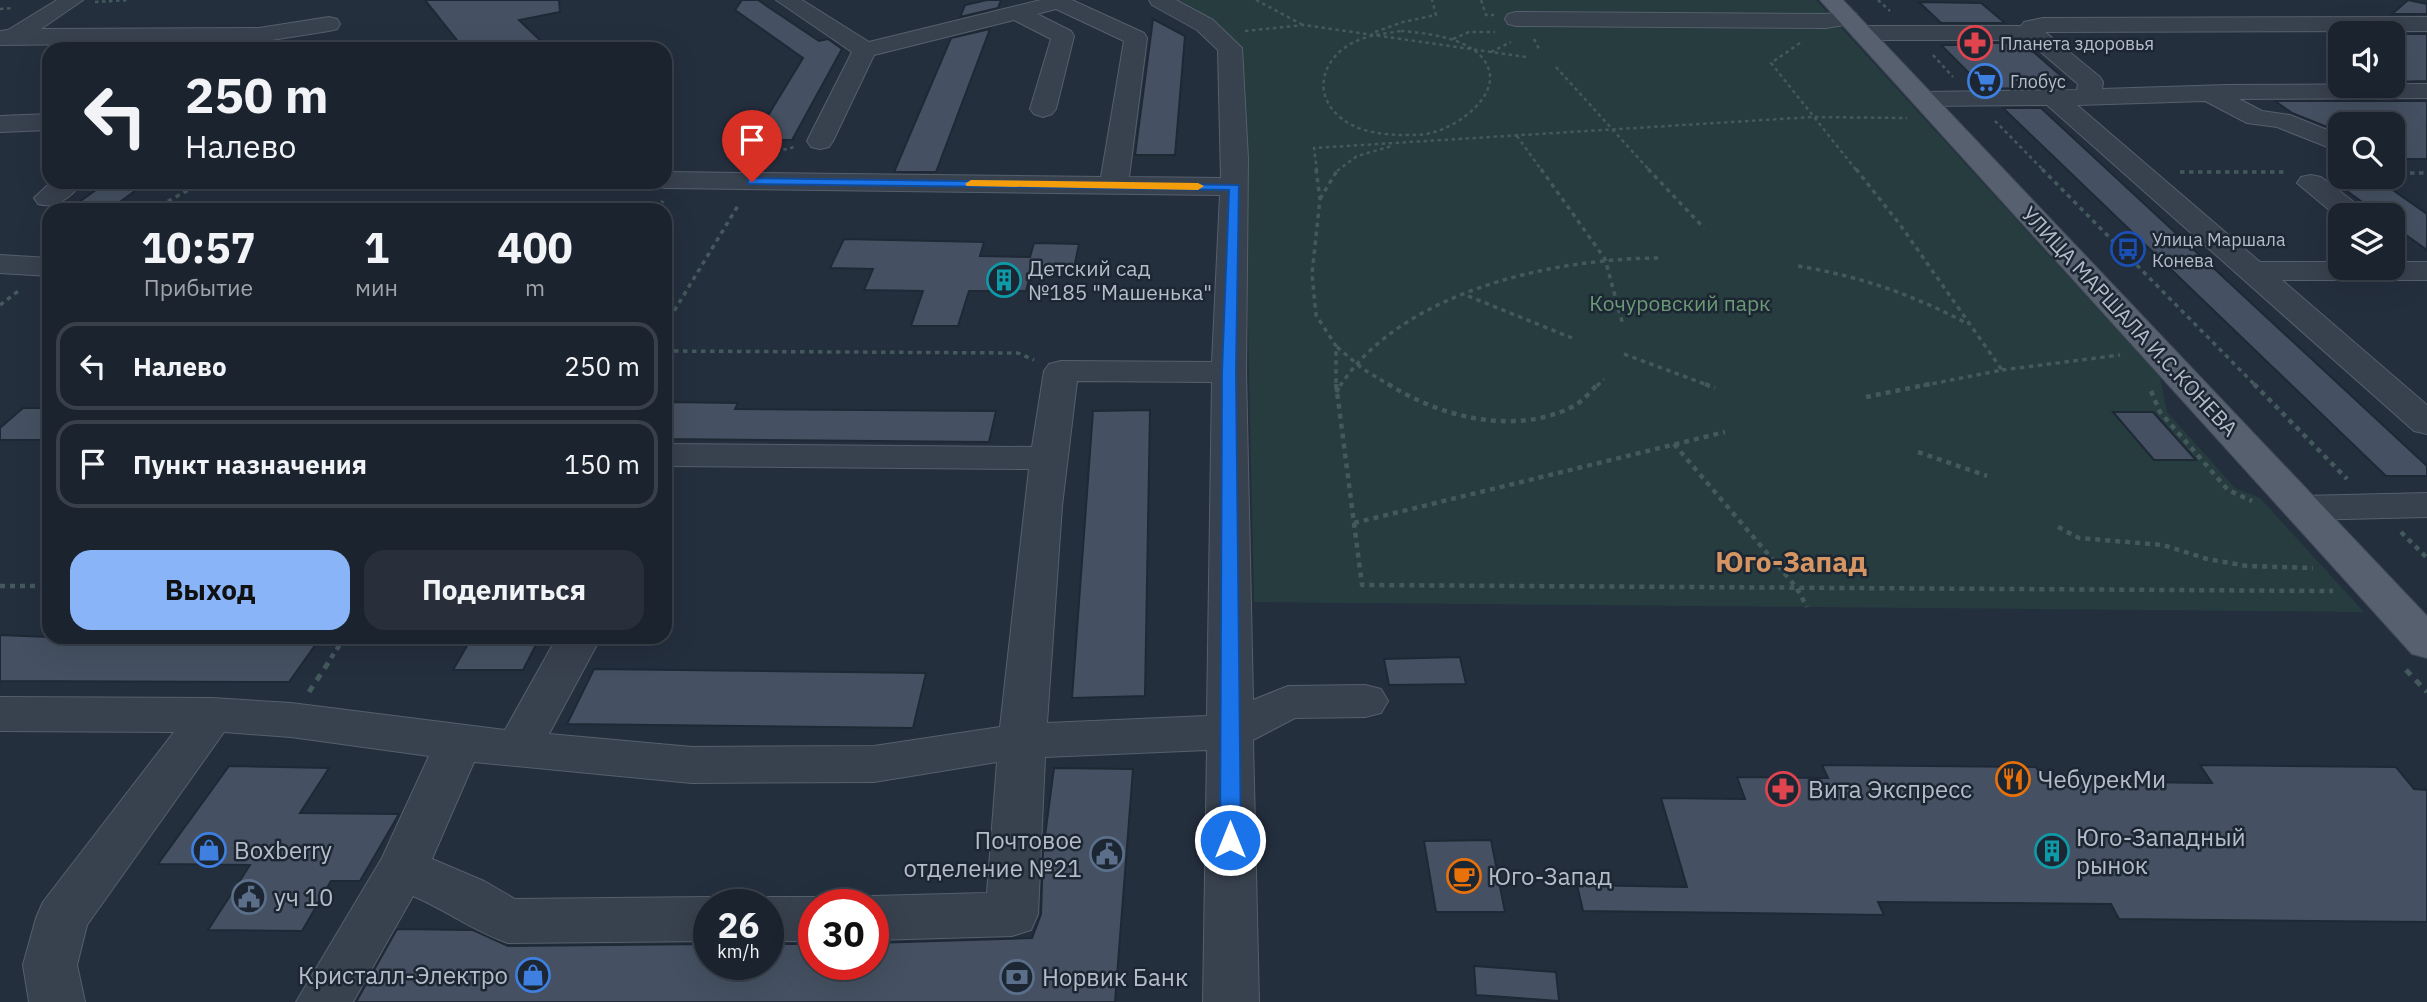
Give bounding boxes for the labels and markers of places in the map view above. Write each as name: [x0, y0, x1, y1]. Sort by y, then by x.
pharmacy icon: Планета здоровья: [1956, 24, 1994, 62]
place label: Планета здоровья: [2000, 32, 2154, 55]
supermarket icon: Глобус: [1966, 62, 2004, 100]
place label: Глобус: [2010, 70, 2066, 93]
pin: [722, 110, 782, 182]
place label: Улица Маршала Конева: [2152, 228, 2286, 272]
bus stop icon: Улица Маршала Конева: [2109, 230, 2147, 268]
place label: Детский сад №185 "Машенька": [1028, 254, 1212, 306]
building icon: Детский сад №185 "Машенька": [985, 261, 1023, 299]
restaurant icon: ЧебурекМи: [1994, 760, 2032, 798]
place label: ЧебурекМи: [2038, 763, 2166, 795]
pharmacy icon: Вита Экспресс: [1764, 770, 1802, 808]
place label: Вита Экспресс: [1808, 773, 1972, 805]
place label: Юго-Западный рынок: [2076, 821, 2246, 881]
place label: Почтовое отделение №21: [903, 824, 1082, 884]
shop icon: Boxberry: [190, 831, 228, 869]
building icon: Юго-Западный рынок: [2033, 832, 2071, 870]
place label: Boxberry: [234, 834, 332, 866]
public building icon: Почтовое отделение №21: [1088, 835, 1126, 873]
cafe icon: Юго-Запад: [1445, 857, 1483, 895]
place label: Юго-Запад: [1488, 860, 1612, 892]
public building icon: уч 10: [230, 878, 268, 916]
place label: уч 10: [274, 881, 333, 913]
shop icon: Кристалл-Электро: [514, 956, 552, 994]
bank icon: Норвик Банк: [998, 958, 1036, 996]
place label: Кристалл-Электро: [298, 959, 508, 991]
place label: Норвик Банк: [1042, 961, 1188, 993]

